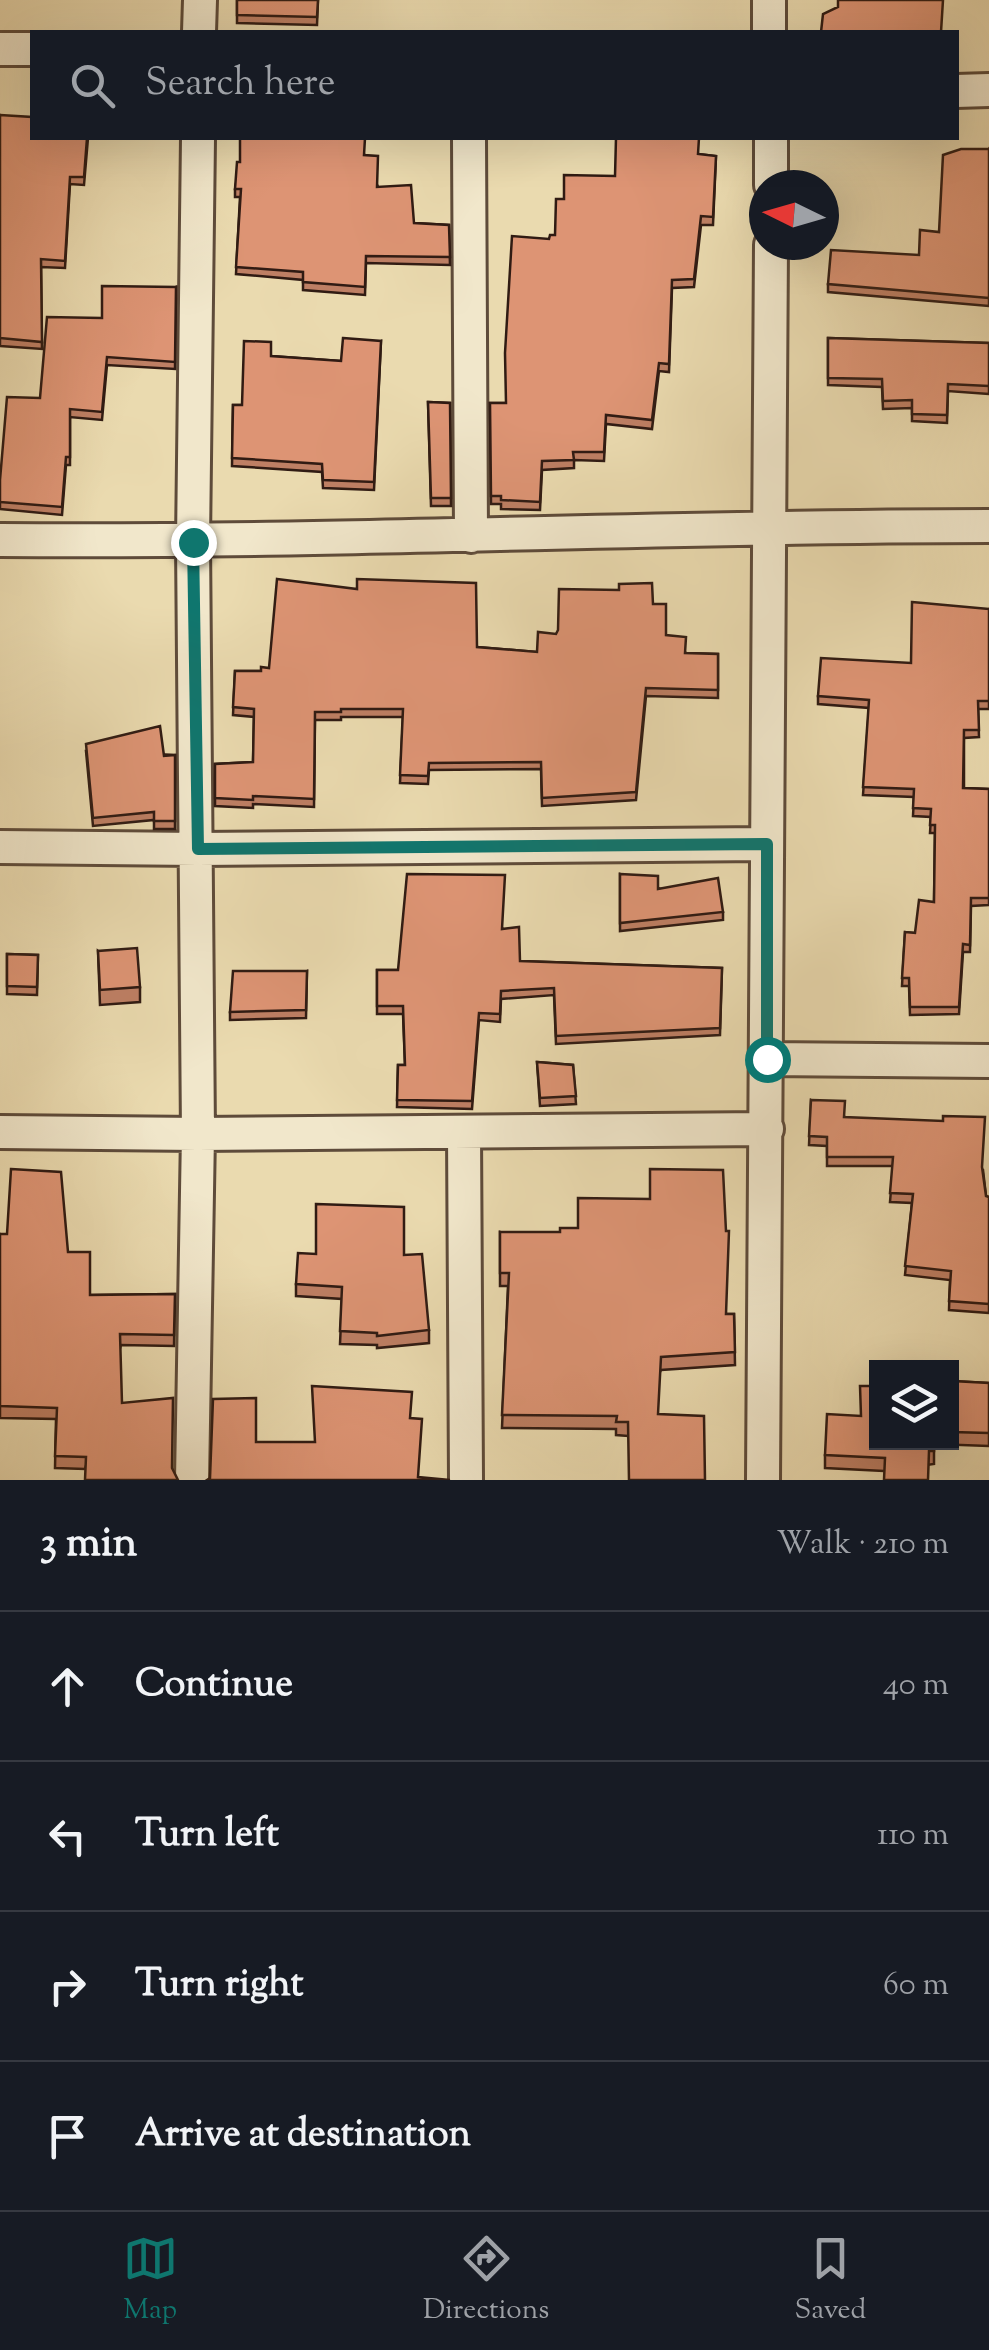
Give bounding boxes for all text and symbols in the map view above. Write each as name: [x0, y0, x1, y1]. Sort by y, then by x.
search box: [30, 30, 959, 140]
icon: search: [65, 58, 120, 113]
text: Search here: [145, 58, 336, 112]
north arrow: [749, 170, 839, 260]
route end: [171, 520, 217, 566]
route start: [745, 1037, 791, 1083]
map controls: [869, 1360, 959, 1450]
button: layers: [869, 1360, 959, 1450]
text: 3 min: [40, 1515, 137, 1575]
text: Walk · 210 m: [776, 1522, 949, 1568]
icon: ahead: [40, 1659, 95, 1714]
text: Continue: [135, 1659, 293, 1713]
text: 40 m: [883, 1663, 949, 1709]
icon: left: [40, 1809, 95, 1864]
text: Turn left: [135, 1809, 279, 1863]
text: 110 m: [877, 1813, 949, 1859]
icon: right: [40, 1959, 95, 2014]
text: Turn right: [135, 1959, 303, 2013]
text: 60 m: [883, 1963, 949, 2009]
icon: arrive: [40, 2109, 95, 2164]
text: Arrive at destination: [135, 2109, 471, 2163]
tab: Map: [123, 2231, 178, 2331]
tab: Directions: [423, 2231, 549, 2331]
tab: Saved: [794, 2231, 866, 2331]

